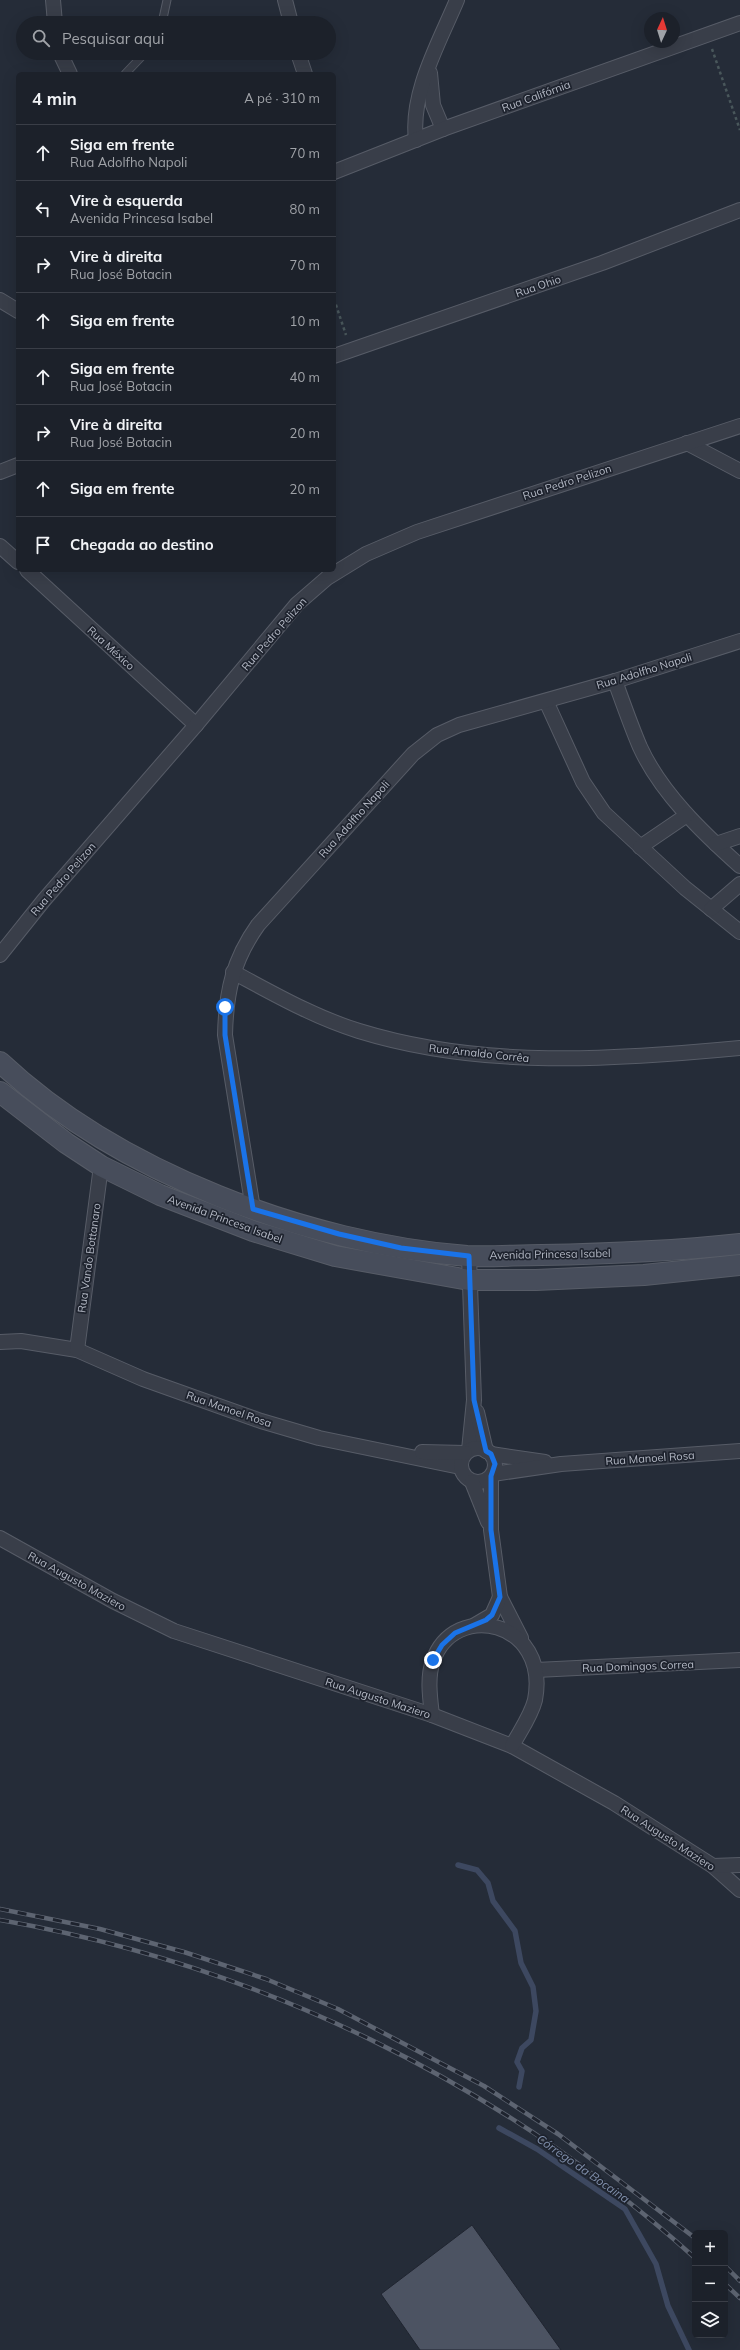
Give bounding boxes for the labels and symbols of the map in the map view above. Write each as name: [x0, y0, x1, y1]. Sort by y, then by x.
north arrow: [644, 12, 680, 48]
street label: Rua Califórnia: [500, 77, 572, 115]
street label: Rua Ohio: [513, 272, 563, 300]
street label: Rua Pedro Pelizon: [521, 461, 613, 503]
street label: Rua Pedro Pelizon: [238, 595, 310, 673]
street label: Rua México: [84, 623, 138, 673]
street label: Rua Adolfho Napoli: [595, 650, 693, 692]
street label: Rua Adolfho Napoli: [316, 777, 392, 861]
street label: Rua Pedro Pelizon: [27, 840, 99, 918]
route start: [216, 998, 234, 1016]
street label: Rua Arnaldo Corrêa: [428, 1041, 530, 1065]
street label: Avenida Princesa Isabel: [166, 1192, 284, 1246]
street label: Rua Vando Bottanaro: [74, 1202, 104, 1314]
street label: Avenida Princesa Isabel: [489, 1246, 611, 1262]
street label: Rua Manoel Rosa: [184, 1388, 274, 1430]
street label: Rua Manoel Rosa: [605, 1448, 695, 1468]
street label: Rua Augusto Maziero: [26, 1548, 128, 1614]
route end: [424, 1651, 442, 1669]
street label: Rua Domingos Correa: [582, 1657, 694, 1675]
street label: Rua Augusto Maziero: [324, 1674, 432, 1722]
street label: Rua Augusto Maziero: [618, 1802, 718, 1874]
water label: Córrego da Bocaina: [534, 2131, 633, 2206]

